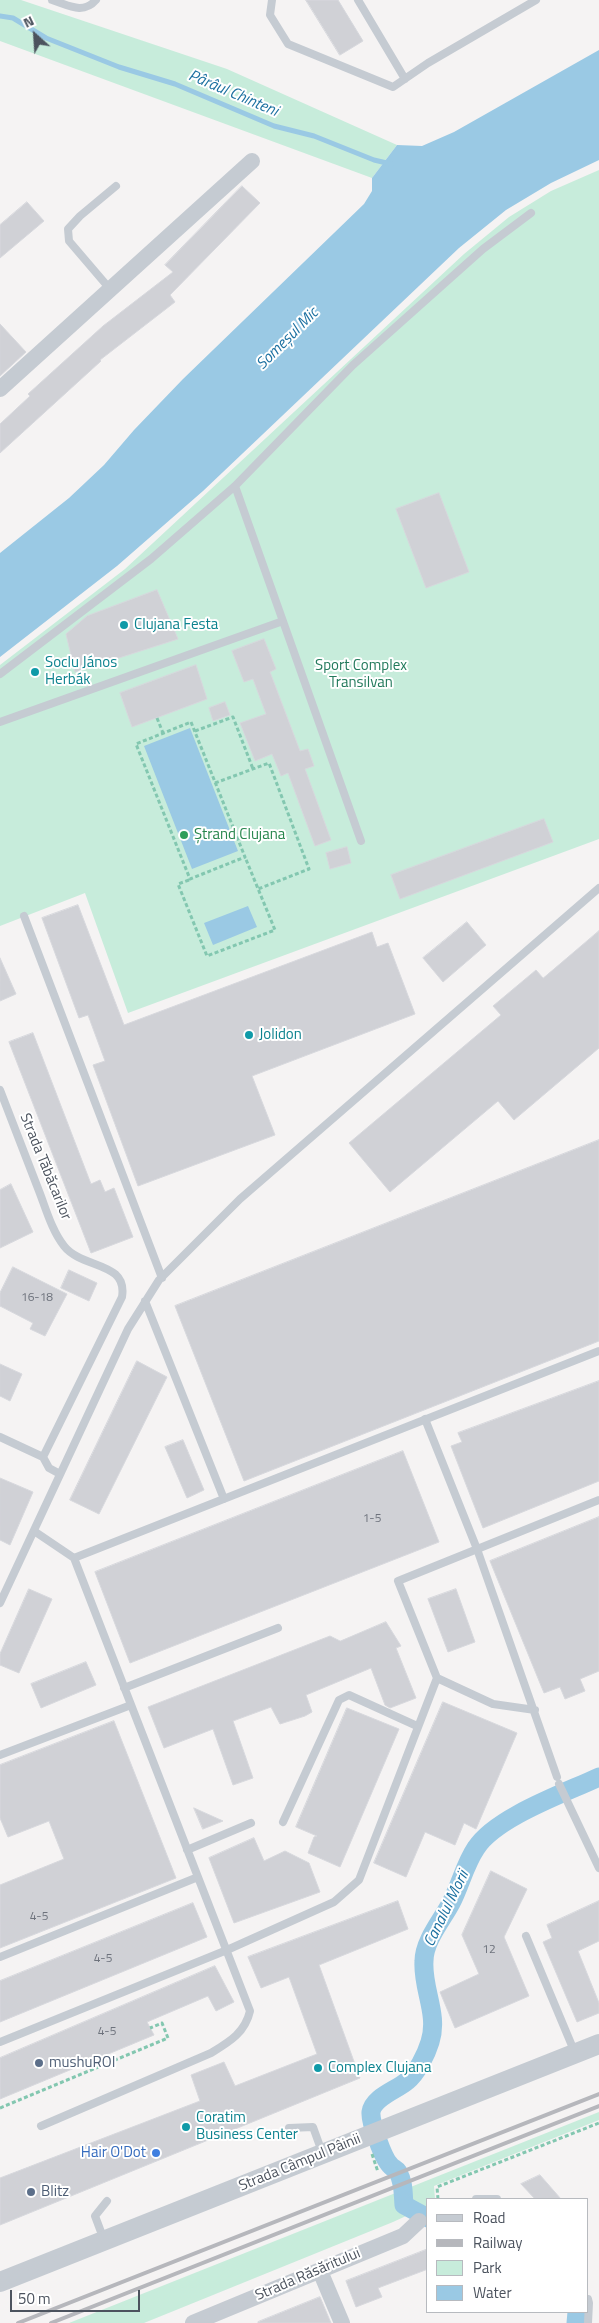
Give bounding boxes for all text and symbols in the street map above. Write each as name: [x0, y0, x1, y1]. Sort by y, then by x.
north arrow: [10, 10, 60, 60]
text: N: [19, 10, 37, 33]
water label: Pârâul Chinteni: [185, 67, 281, 121]
water label: Someșul Mic: [253, 304, 323, 374]
place label: Clujana Festa: [134, 616, 218, 634]
marker: Clujana Festa: [118, 619, 130, 631]
place label: Soclu János Herbák: [45, 654, 117, 689]
park label: Sport Complex Transilvan: [315, 657, 407, 692]
marker: Soclu János Herbák: [29, 666, 41, 678]
place label: Ștrand Clujana: [194, 826, 285, 844]
marker: Ștrand Clujana: [178, 829, 190, 841]
place label: Jolidon: [259, 1026, 302, 1044]
marker: Jolidon: [243, 1029, 255, 1041]
street label: Strada Tăbăcarilor: [15, 1111, 75, 1223]
house number: 16-18: [21, 1291, 53, 1305]
house number: 1-5: [363, 1512, 381, 1526]
water label: Canalul Morii: [420, 1868, 474, 1950]
house number: 4-5: [30, 1910, 48, 1924]
house number: 12: [482, 1943, 496, 1957]
house number: 4-5: [94, 1952, 112, 1966]
house number: 4-5: [98, 2025, 116, 2039]
place label: mushuROI: [49, 2054, 115, 2072]
marker: mushuROI: [33, 2057, 45, 2069]
place label: Complex Clujana: [328, 2059, 431, 2077]
marker: Complex Clujana: [312, 2062, 324, 2074]
place label: Coratim Business Center: [196, 2109, 298, 2144]
marker: Coratim Business Center: [180, 2121, 192, 2133]
street label: Strada Câmpul Pâinii: [236, 2130, 364, 2196]
place label: Hair O'Dot: [81, 2144, 146, 2162]
marker: Hair O'Dot: [150, 2147, 162, 2159]
place label: Blitz: [41, 2183, 69, 2201]
marker: Blitz: [25, 2186, 37, 2198]
legend: [426, 2198, 589, 2313]
text: Road: [473, 2206, 505, 2229]
text: Railway: [473, 2231, 523, 2254]
street label: Strada Răsăritului: [253, 2245, 363, 2305]
text: Park: [473, 2256, 502, 2279]
scale bar: [12, 2280, 142, 2312]
text: Water: [473, 2281, 512, 2304]
text: 50 m: [18, 2287, 51, 2310]

